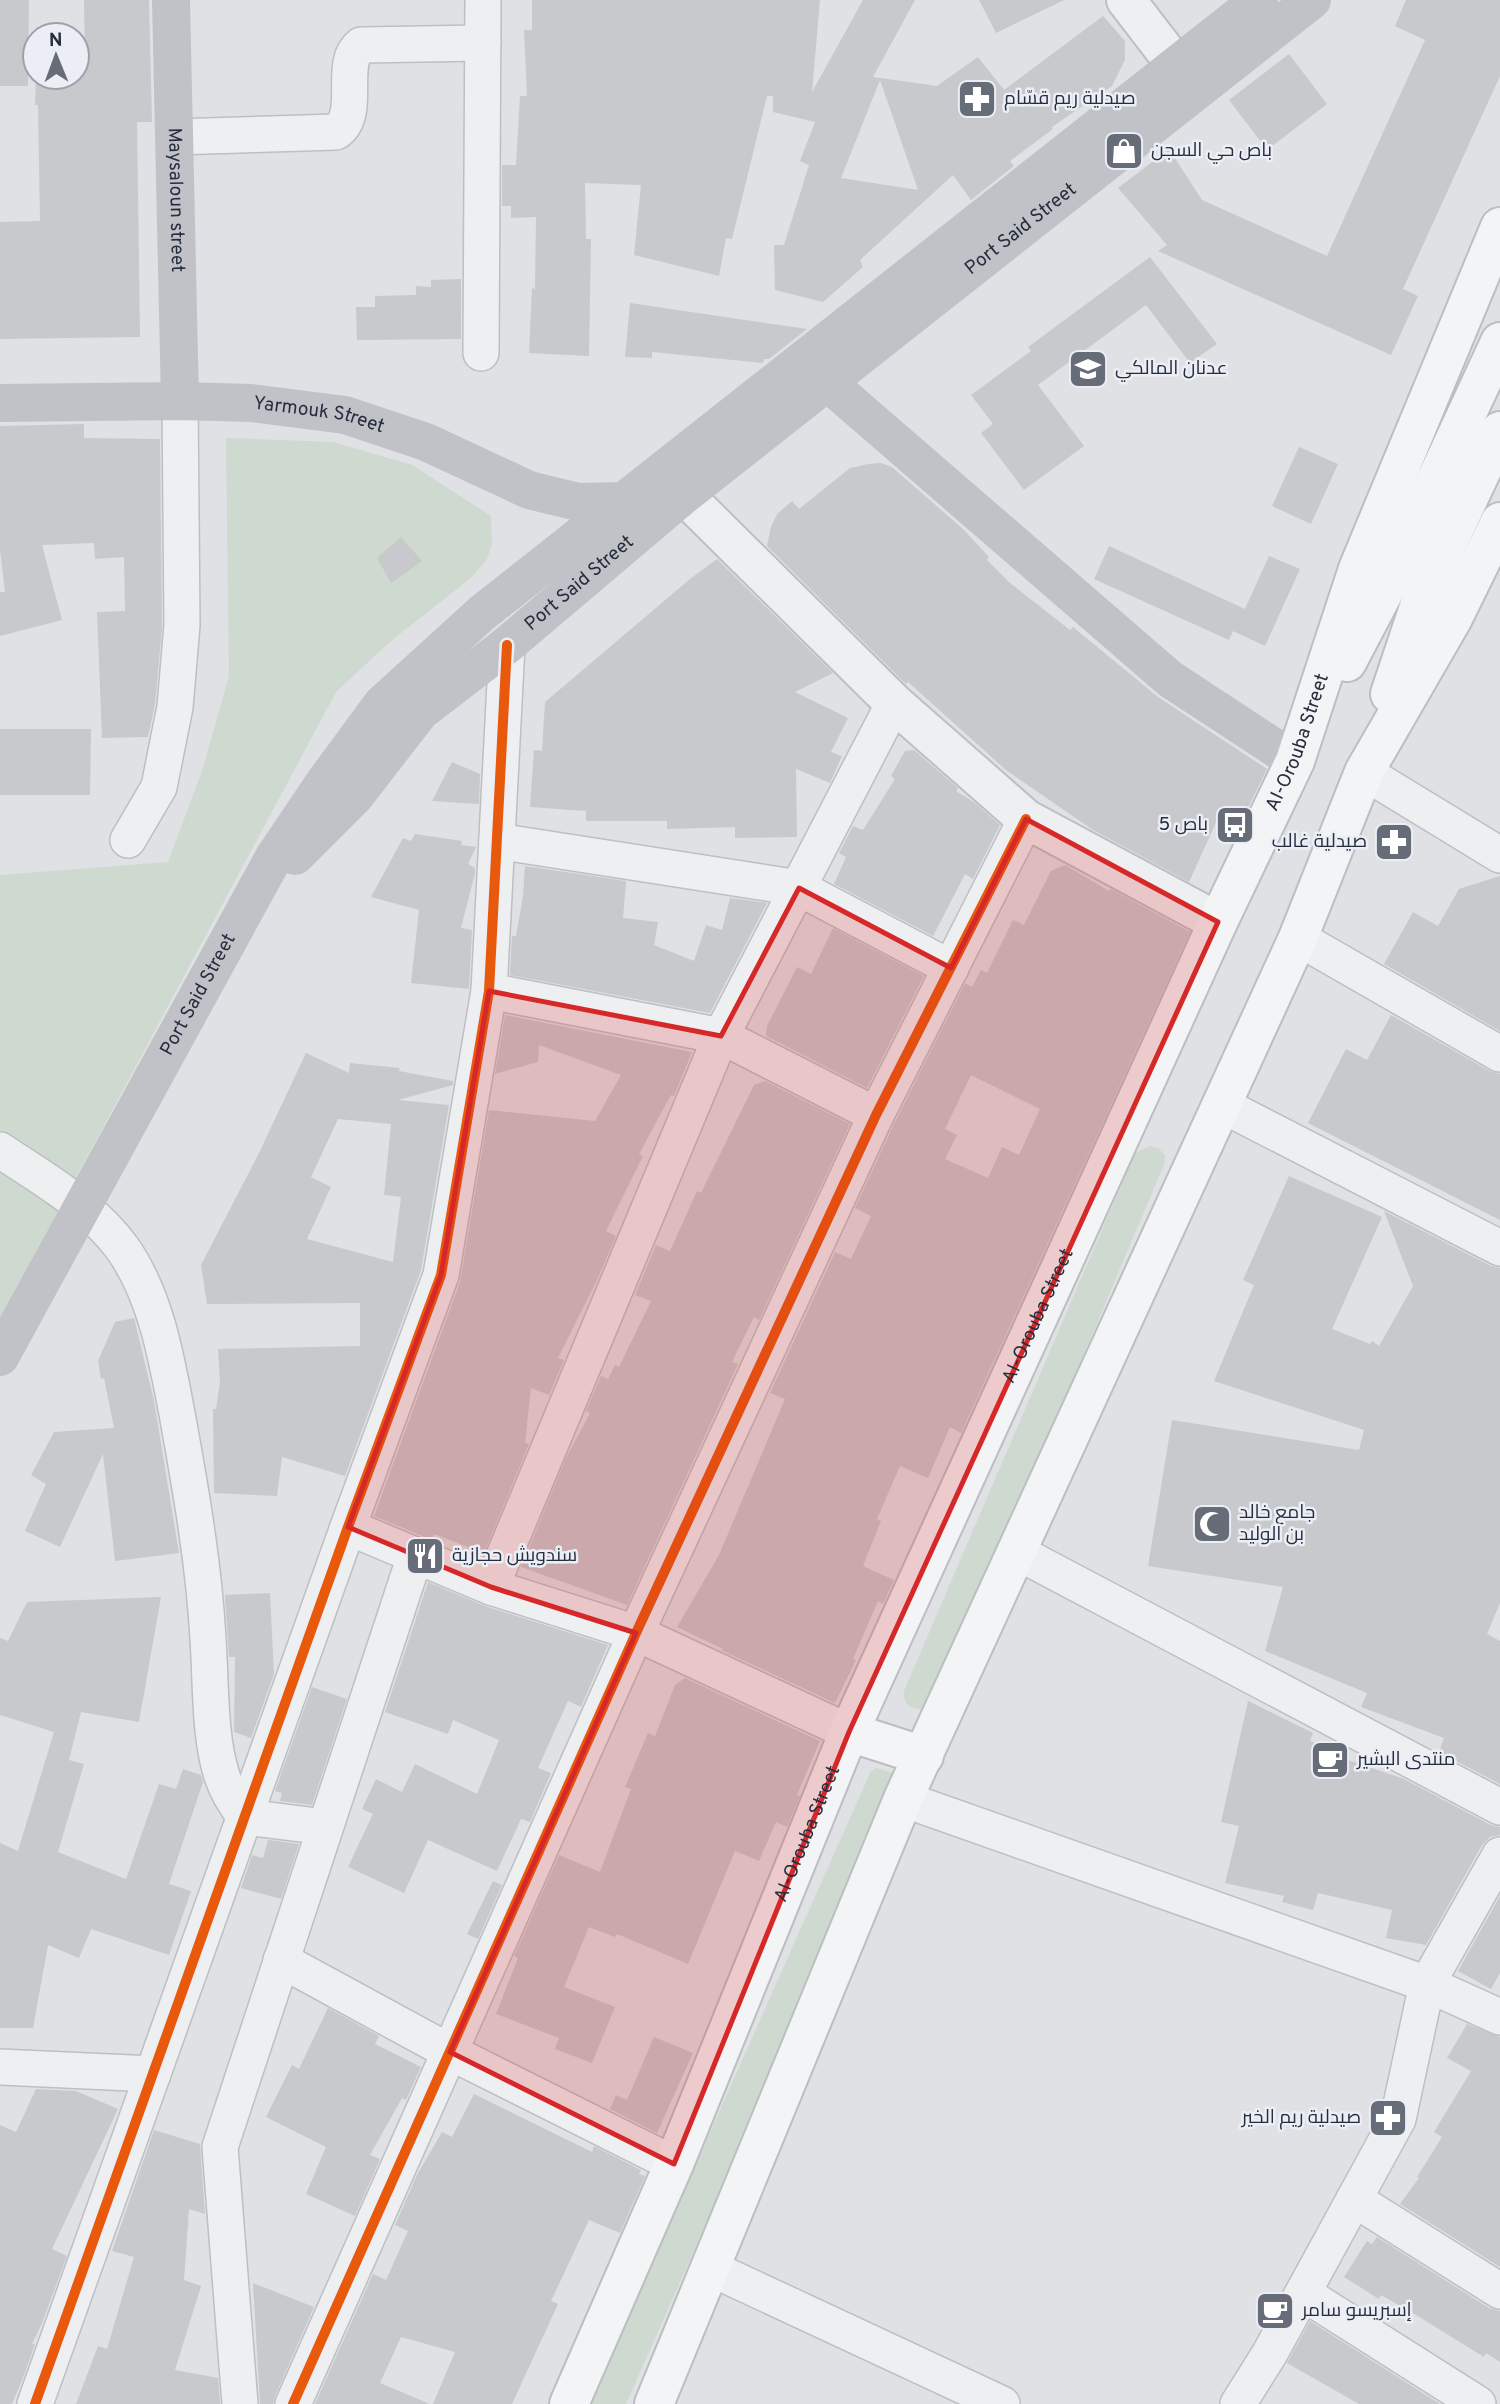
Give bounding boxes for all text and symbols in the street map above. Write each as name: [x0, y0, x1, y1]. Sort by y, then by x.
north arrow: [21, 21, 91, 91]
text: N: [49, 29, 63, 53]
pharmacy icon: صيدلية ريم قسّام: [956, 78, 998, 120]
place label: صيدلية ريم قسّام: [1004, 87, 1136, 111]
street label: Maysaloun street: [162, 127, 189, 273]
shop icon: باص حي السجن: [1103, 130, 1145, 172]
place label: باص حي السجن: [1151, 139, 1272, 164]
street label: Port Said Street: [960, 178, 1082, 281]
school or university icon: عدنان المالكي: [1067, 348, 1109, 390]
place label: عدنان المالكي: [1115, 357, 1228, 382]
street label: Yarmouk Street: [252, 391, 387, 439]
street label: Port Said Street: [520, 530, 639, 637]
street label: Al-Orouba Street: [1261, 671, 1335, 815]
bus stop icon: باص 5: [1214, 804, 1256, 846]
place label: باص 5: [1158, 813, 1208, 837]
pharmacy icon: صيدلية غالب: [1373, 821, 1415, 863]
place label: صيدلية غالب: [1272, 830, 1367, 854]
street label: Port Said Street: [155, 930, 242, 1060]
street label: Al-Orouba Street: [997, 1245, 1080, 1387]
place label: جامع خالد بن الوليد: [1239, 1501, 1315, 1547]
mosque icon: جامع خالد بن الوليد: [1191, 1503, 1233, 1545]
restaurant icon: سندويش حجازية: [404, 1535, 446, 1577]
place label: سندويش حجازية: [452, 1544, 577, 1568]
cafe icon: منتدى البشير: [1309, 1739, 1351, 1781]
place label: منتدى البشير: [1356, 1748, 1456, 1772]
street label: Al-Orouba Street: [769, 1762, 846, 1906]
pharmacy icon: صيدلية ريم الخير: [1367, 2097, 1409, 2139]
place label: صيدلية ريم الخير: [1241, 2106, 1361, 2130]
cafe icon: إسبريسو سامر: [1254, 2290, 1296, 2332]
place label: إسبريسو سامر: [1301, 2299, 1412, 2323]

